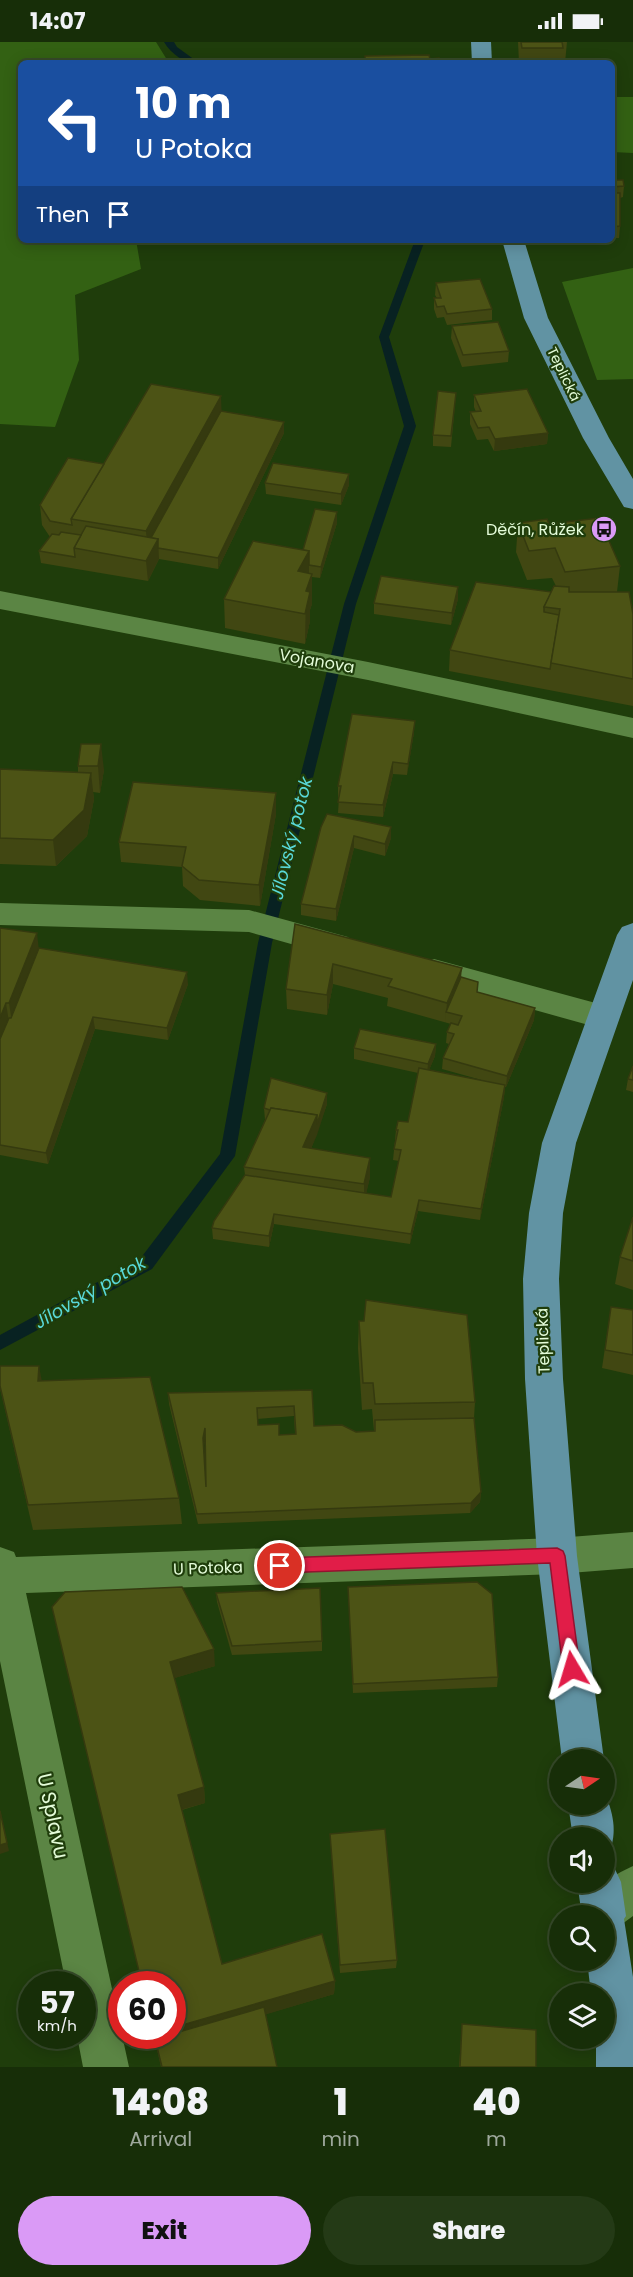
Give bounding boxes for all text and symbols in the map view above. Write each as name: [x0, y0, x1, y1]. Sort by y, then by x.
text: 14:07: [30, 6, 86, 37]
text: 10 m: [135, 74, 232, 133]
icon: left: [36, 84, 114, 162]
text: U Potoka: [135, 130, 253, 167]
icon: arrive: [102, 198, 135, 231]
text: Then: [36, 199, 90, 230]
street label: Teplická: [542, 344, 586, 404]
bus stop icon: Děčín, Růžek: [589, 514, 619, 544]
place label: Děčín, Růžek: [486, 518, 585, 541]
street label: Vojanova: [278, 643, 356, 679]
water label: Jílovský potok: [264, 774, 318, 902]
water label: Jílovský potok: [30, 1250, 151, 1334]
street label: Teplická: [530, 1308, 556, 1374]
pin: [254, 1540, 305, 1591]
icon: arrive: [263, 1549, 296, 1582]
street label: U Potoka: [173, 1555, 243, 1581]
position arrow: [540, 1637, 604, 1701]
north arrow: [549, 1749, 615, 1815]
map controls: [549, 1749, 615, 2049]
street label: U Splavu: [30, 1771, 76, 1861]
button: sound: [549, 1827, 615, 1893]
button: search: [549, 1905, 615, 1971]
speed limit sign: 60: [108, 1971, 186, 2049]
text: 57: [39, 1981, 75, 2024]
button: layers: [549, 1983, 615, 2049]
text: km/h: [37, 2015, 77, 2036]
text: 14:08: [112, 2077, 209, 2128]
text: 1: [334, 2077, 348, 2128]
text: 40: [472, 2077, 521, 2128]
text: Arrival: [129, 2125, 192, 2153]
text: min: [321, 2125, 360, 2153]
text: m: [486, 2125, 507, 2153]
button: Exit: [18, 2196, 311, 2265]
button: Share: [323, 2196, 615, 2265]

